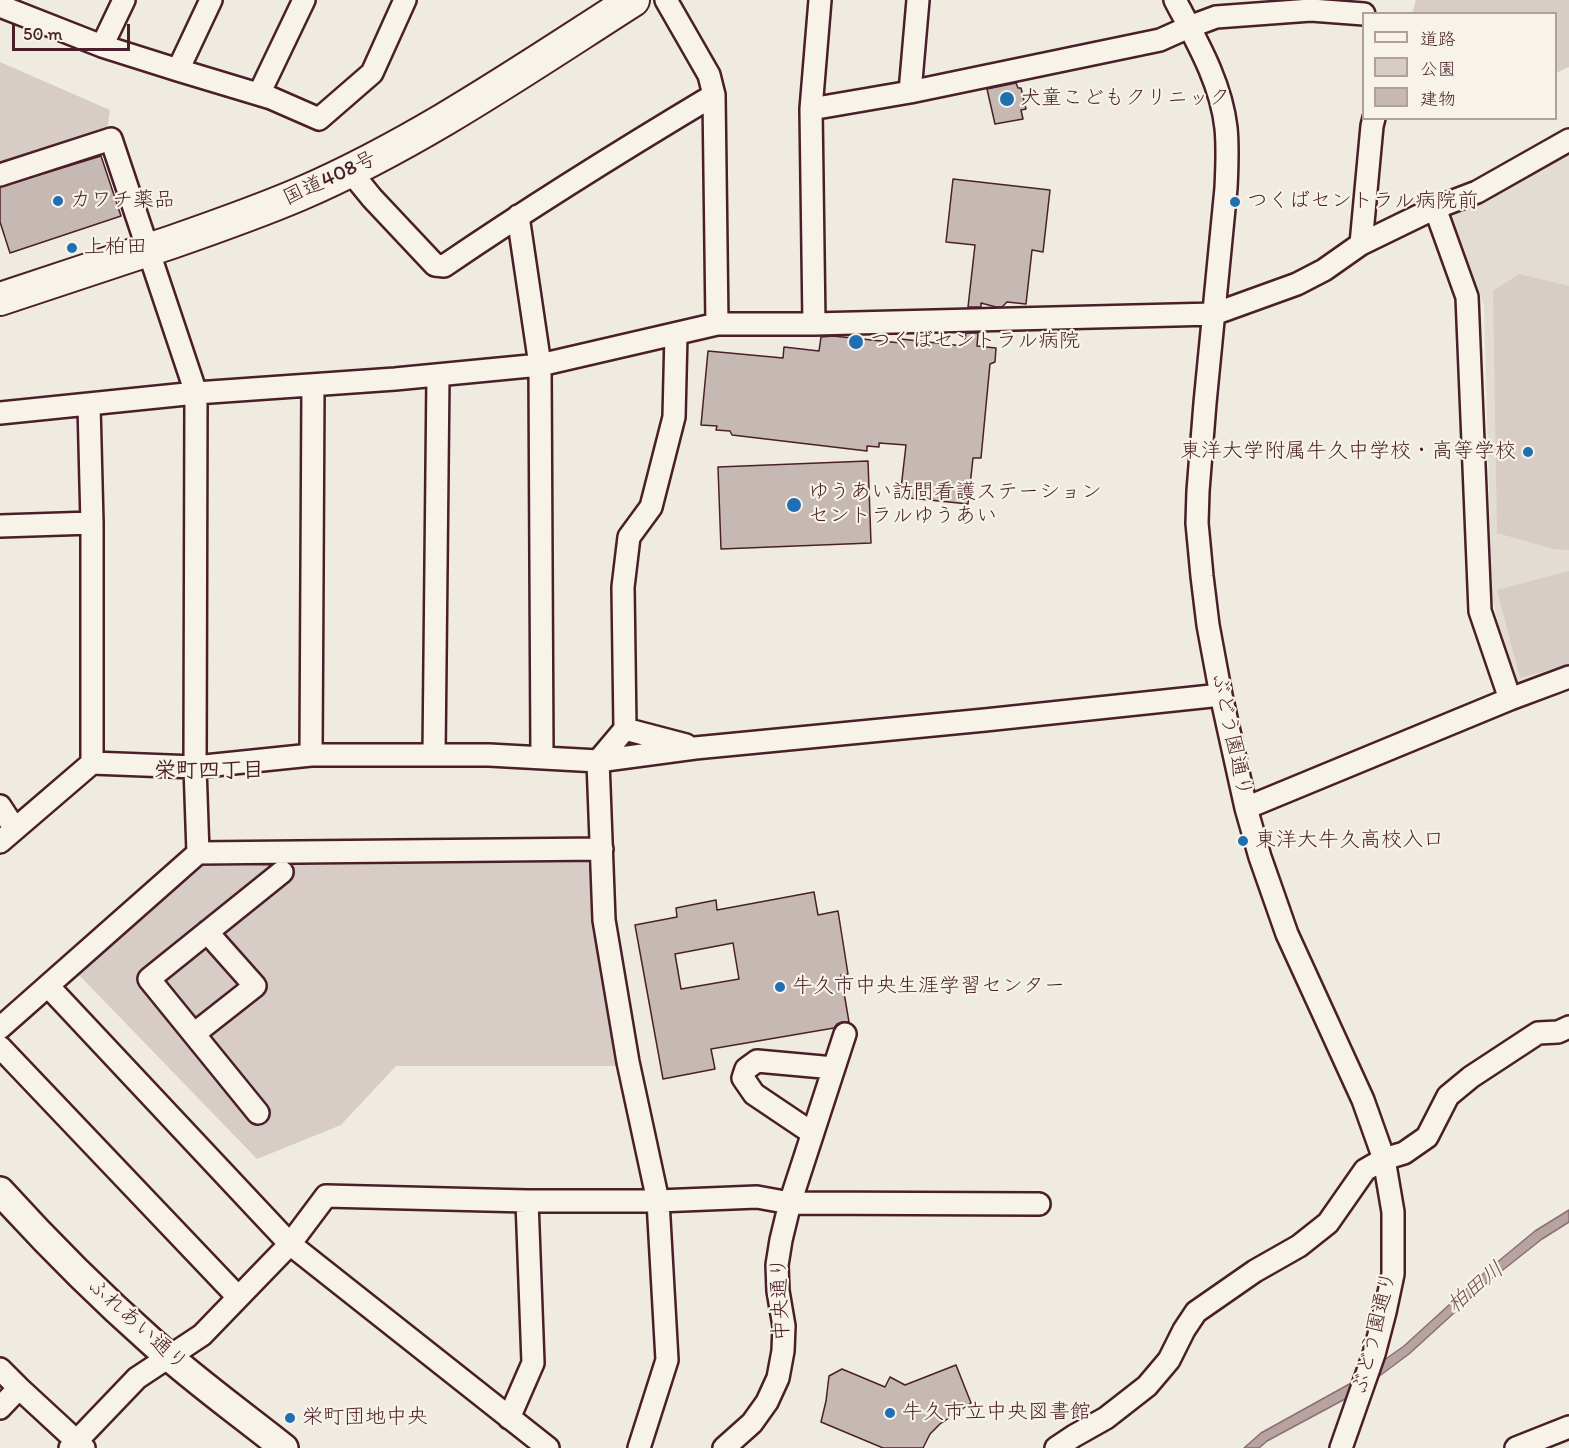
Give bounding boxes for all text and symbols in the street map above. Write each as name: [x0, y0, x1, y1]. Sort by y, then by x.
scale bar: [15, 12, 134, 50]
legend: [1362, 12, 1557, 120]
text: 50 m: [23, 23, 63, 45]
text: 道路: [1420, 28, 1456, 50]
text: 公園: [1420, 58, 1456, 80]
place label: 犬童こどもクリニック: [1020, 86, 1230, 112]
text: 建物: [1420, 88, 1456, 110]
marker: 犬童こどもクリニック: [998, 90, 1016, 108]
street label: 国道408号: [279, 146, 381, 212]
place label: カワチ薬品: [70, 188, 175, 214]
place label: つくばセントラル病院前: [1247, 189, 1478, 215]
marker: カワチ薬品: [51, 194, 65, 208]
marker: つくばセントラル病院前: [1228, 195, 1242, 209]
place label: 上柏田: [84, 235, 147, 261]
marker: 上柏田: [65, 241, 79, 255]
place label: つくばセントラル病院: [870, 329, 1080, 355]
marker: つくばセントラル病院: [847, 333, 865, 351]
place label: 東洋大学附属牛久中学校・高等学校: [1180, 439, 1516, 465]
marker: 東洋大学附属牛久中学校・高等学校: [1521, 445, 1535, 459]
place label: ゆうあい訪問看護ステーション セントラルゆうあい: [808, 480, 1102, 530]
marker: ゆうあい訪問看護ステーション セントラルゆうあい: [785, 496, 803, 514]
street label: ぶどう園通り: [1206, 671, 1256, 799]
district label: 栄町四丁目: [154, 758, 264, 784]
place label: 東洋大牛久高校入口: [1255, 828, 1444, 854]
marker: 東洋大牛久高校入口: [1236, 834, 1250, 848]
place label: 牛久市中央生涯学習センター: [792, 974, 1065, 1000]
marker: 牛久市中央生涯学習センター: [773, 980, 787, 994]
street label: 中央通り: [767, 1257, 795, 1341]
water label: 柏田川: [1442, 1257, 1510, 1319]
street label: ぶどう園通り: [1348, 1269, 1402, 1397]
street label: ふれあい通り: [82, 1273, 192, 1377]
place label: 牛久市立中央図書館: [902, 1400, 1091, 1426]
place label: 栄町団地中央: [302, 1405, 428, 1431]
marker: 牛久市立中央図書館: [883, 1406, 897, 1420]
marker: 栄町団地中央: [283, 1411, 297, 1425]

